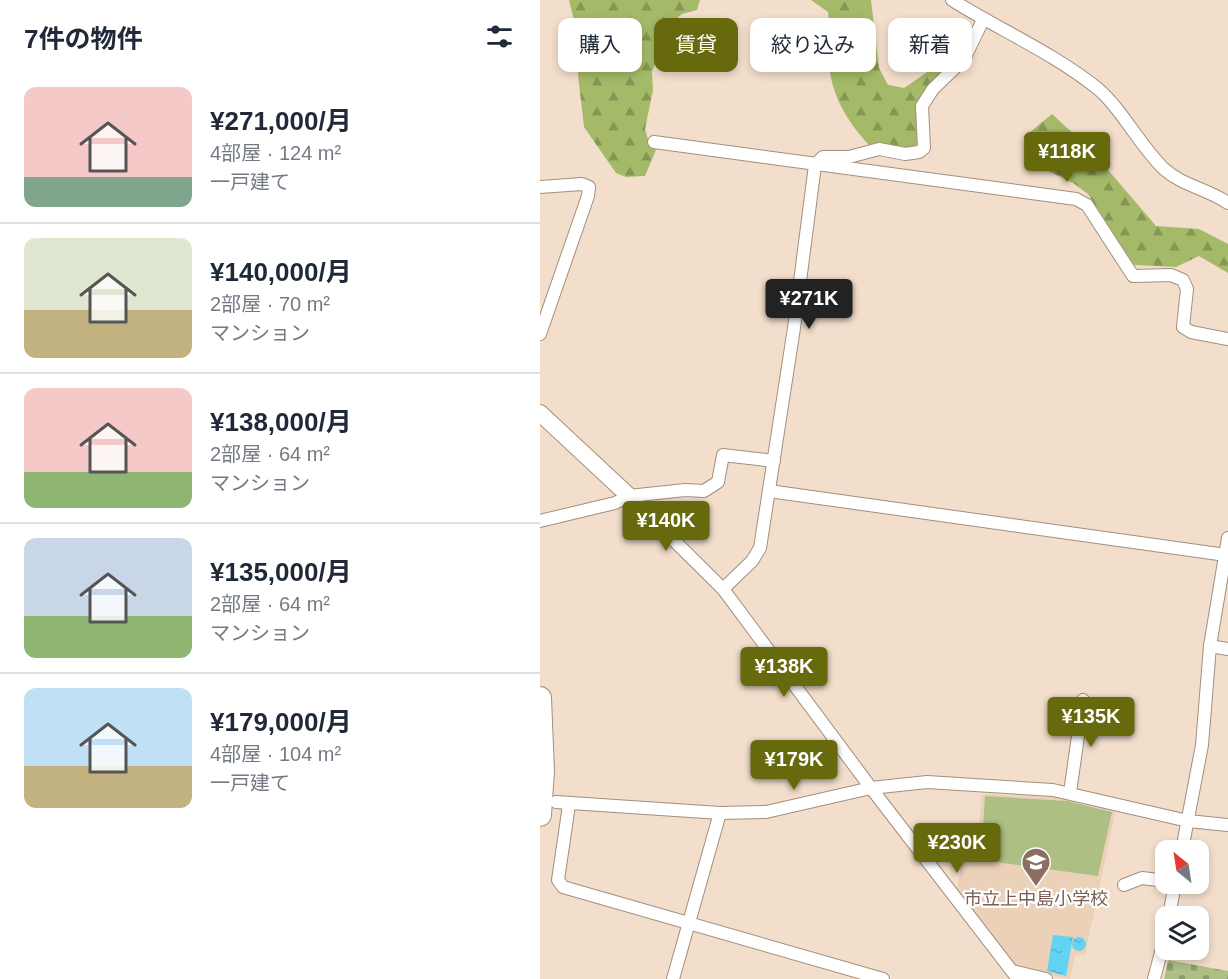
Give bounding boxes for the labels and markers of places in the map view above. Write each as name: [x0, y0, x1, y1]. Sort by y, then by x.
pin: ¥118K: [1025, 132, 1109, 183]
pin: ¥271K: [767, 279, 851, 330]
pin: ¥140K: [624, 501, 708, 552]
pin: ¥138K: [742, 647, 826, 698]
pin: ¥135K: [1049, 697, 1133, 748]
pin: ¥179K: [752, 740, 836, 791]
pin: ¥230K: [915, 823, 999, 874]
school or university icon: 市立上中島小学校: [1020, 846, 1052, 888]
place label: 市立上中島小学校: [964, 889, 1108, 909]

